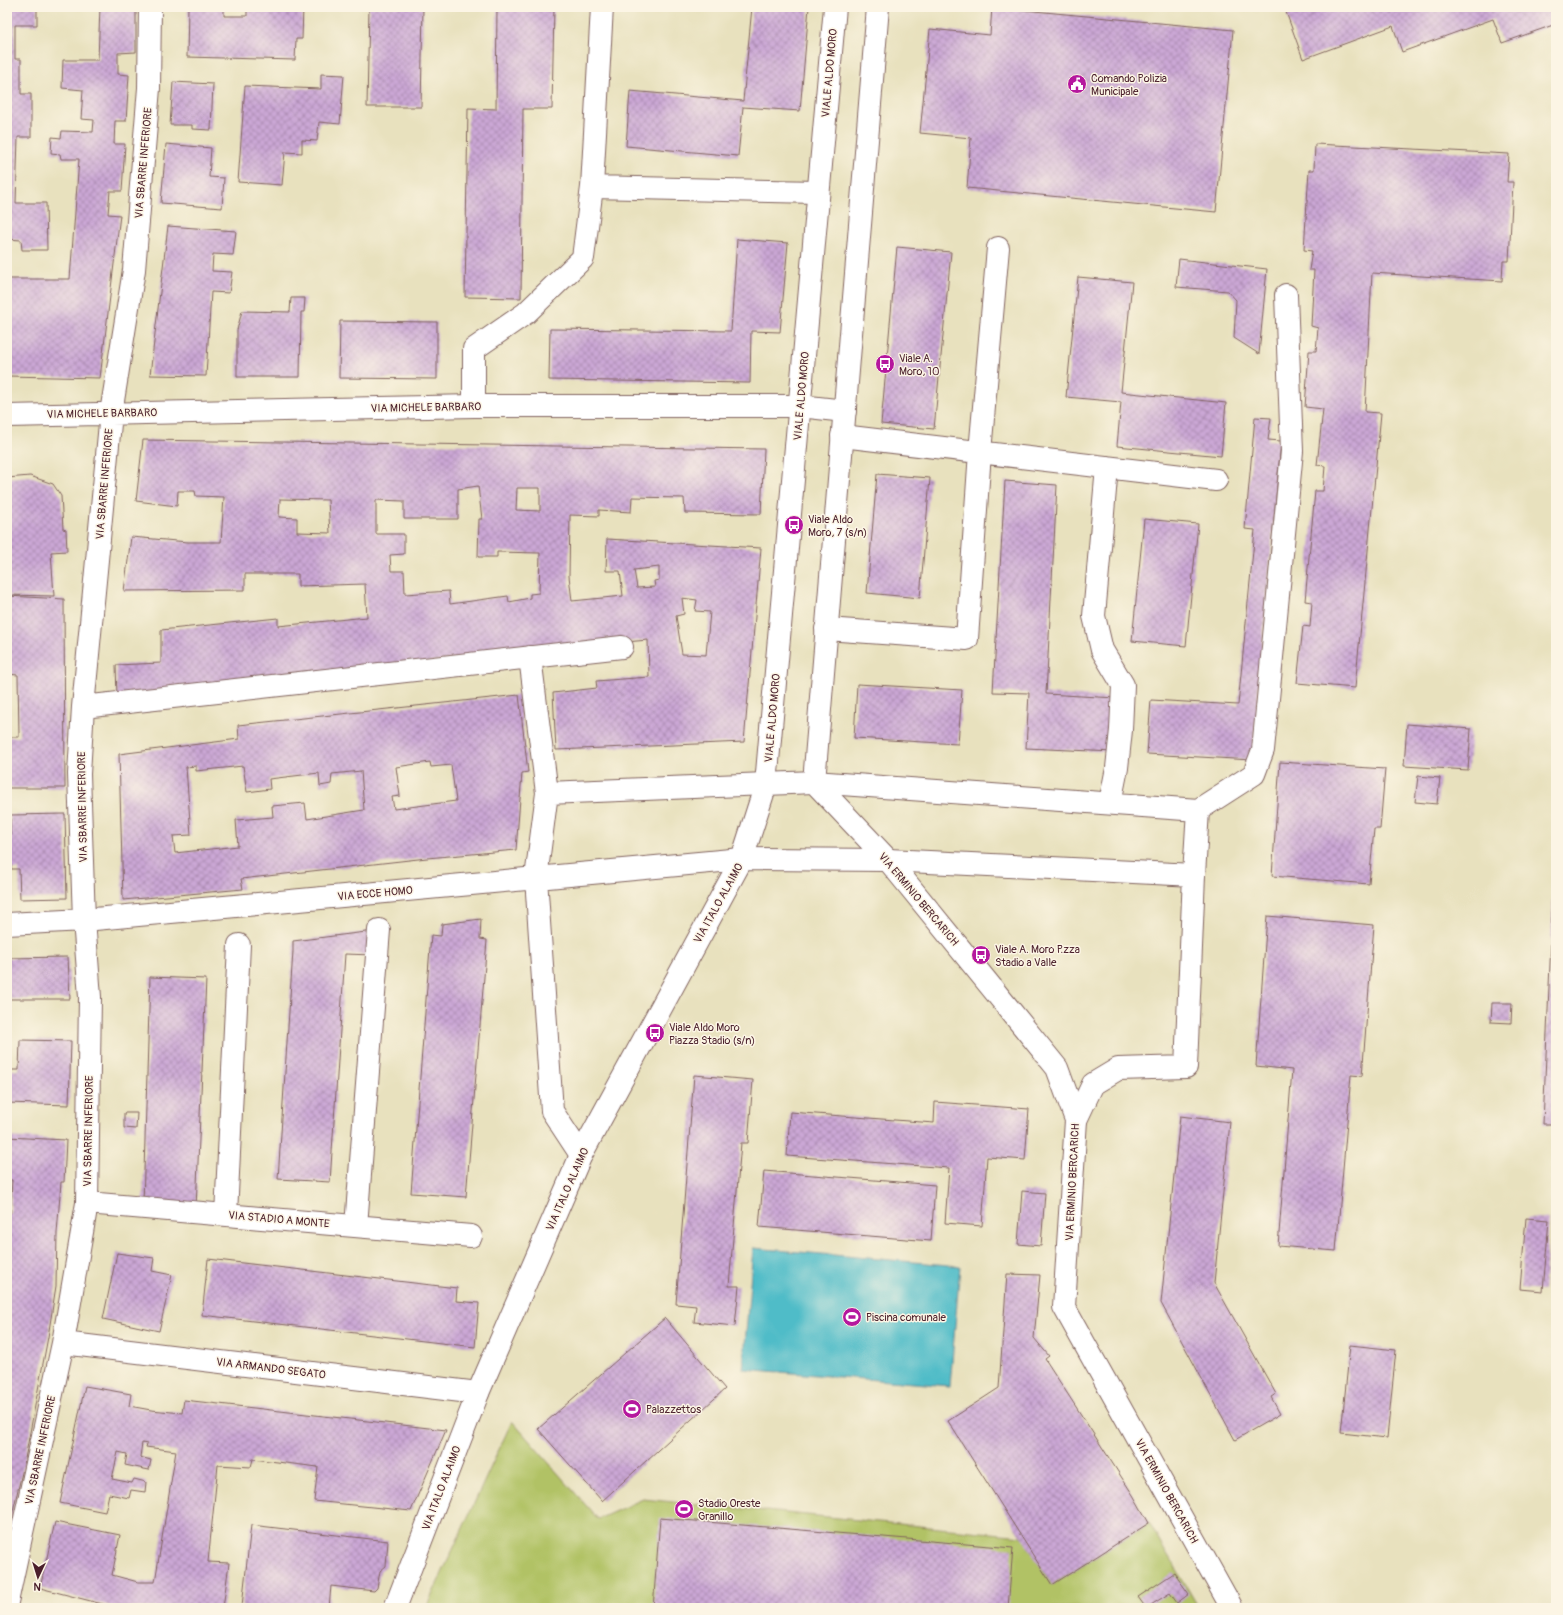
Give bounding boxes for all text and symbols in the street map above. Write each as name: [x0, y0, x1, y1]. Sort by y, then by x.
street label: VIALE ALDO MORO: [819, 28, 840, 118]
place label: Comando Polizia Municipale: [1091, 72, 1167, 98]
public building icon: Comando Polizia Municipale: [1066, 73, 1088, 95]
street label: VIA SBARRE INFERIORE: [132, 107, 155, 219]
street label: VIALE ALDO MORO: [791, 351, 812, 441]
place label: Viale A. Moro, 10: [899, 352, 939, 378]
bus stop icon: Viale A. Moro, 10: [874, 353, 896, 375]
street label: VIA MICHELE BARBARO: [371, 400, 481, 415]
street label: VIA MICHELE BARBARO: [47, 406, 157, 421]
street label: VIA SBARRE INFERIORE: [93, 428, 116, 540]
place label: Viale Aldo Moro, 7 (s/n): [808, 513, 867, 539]
bus stop icon: Viale Aldo Moro, 7 (s/n): [783, 514, 805, 536]
street label: VIALE ALDO MORO: [762, 673, 783, 763]
street label: VIA SBARRE INFERIORE: [75, 751, 90, 863]
street label: VIA ERMINIO BERCARICH: [876, 850, 961, 949]
street label: VIA ITALO ALAIMO: [691, 861, 746, 945]
street label: VIA ECCE HOMO: [337, 884, 413, 903]
place label: Viale A. Moro P.zza Stadio a Valle: [995, 943, 1080, 969]
bus stop icon: Viale A. Moro P.zza Stadio a Valle: [970, 944, 992, 966]
place label: Viale Aldo Moro Piazza Stadio (s/n): [669, 1021, 755, 1047]
bus stop icon: Viale Aldo Moro Piazza Stadio (s/n): [644, 1022, 666, 1044]
street label: VIA SBARRE INFERIORE: [81, 1075, 96, 1187]
street label: VIA ERMINIO BERCARICH: [1063, 1123, 1082, 1241]
street label: VIA ITALO ALAIMO: [543, 1146, 592, 1233]
street label: VIA STADIO A MONTE: [228, 1209, 330, 1230]
sports icon: Piscina comunale: [841, 1306, 863, 1328]
place label: Piscina comunale: [866, 1311, 947, 1324]
street label: VIA ARMANDO SEGATO: [215, 1355, 326, 1382]
street label: VIA SBARRE INFERIORE: [23, 1394, 58, 1506]
sports icon: Palazzettos: [621, 1398, 643, 1420]
place label: Palazzettos: [646, 1403, 701, 1416]
street label: VIA ERMINIO BERCARICH: [1132, 1437, 1201, 1546]
street label: VIA ITALO ALAIMO: [419, 1444, 464, 1532]
place label: Stadio Oreste Granillo: [698, 1497, 761, 1523]
sports icon: Stadio Oreste Granillo: [673, 1498, 695, 1520]
north arrow: [18, 1557, 58, 1597]
text: N: [33, 1580, 42, 1593]

